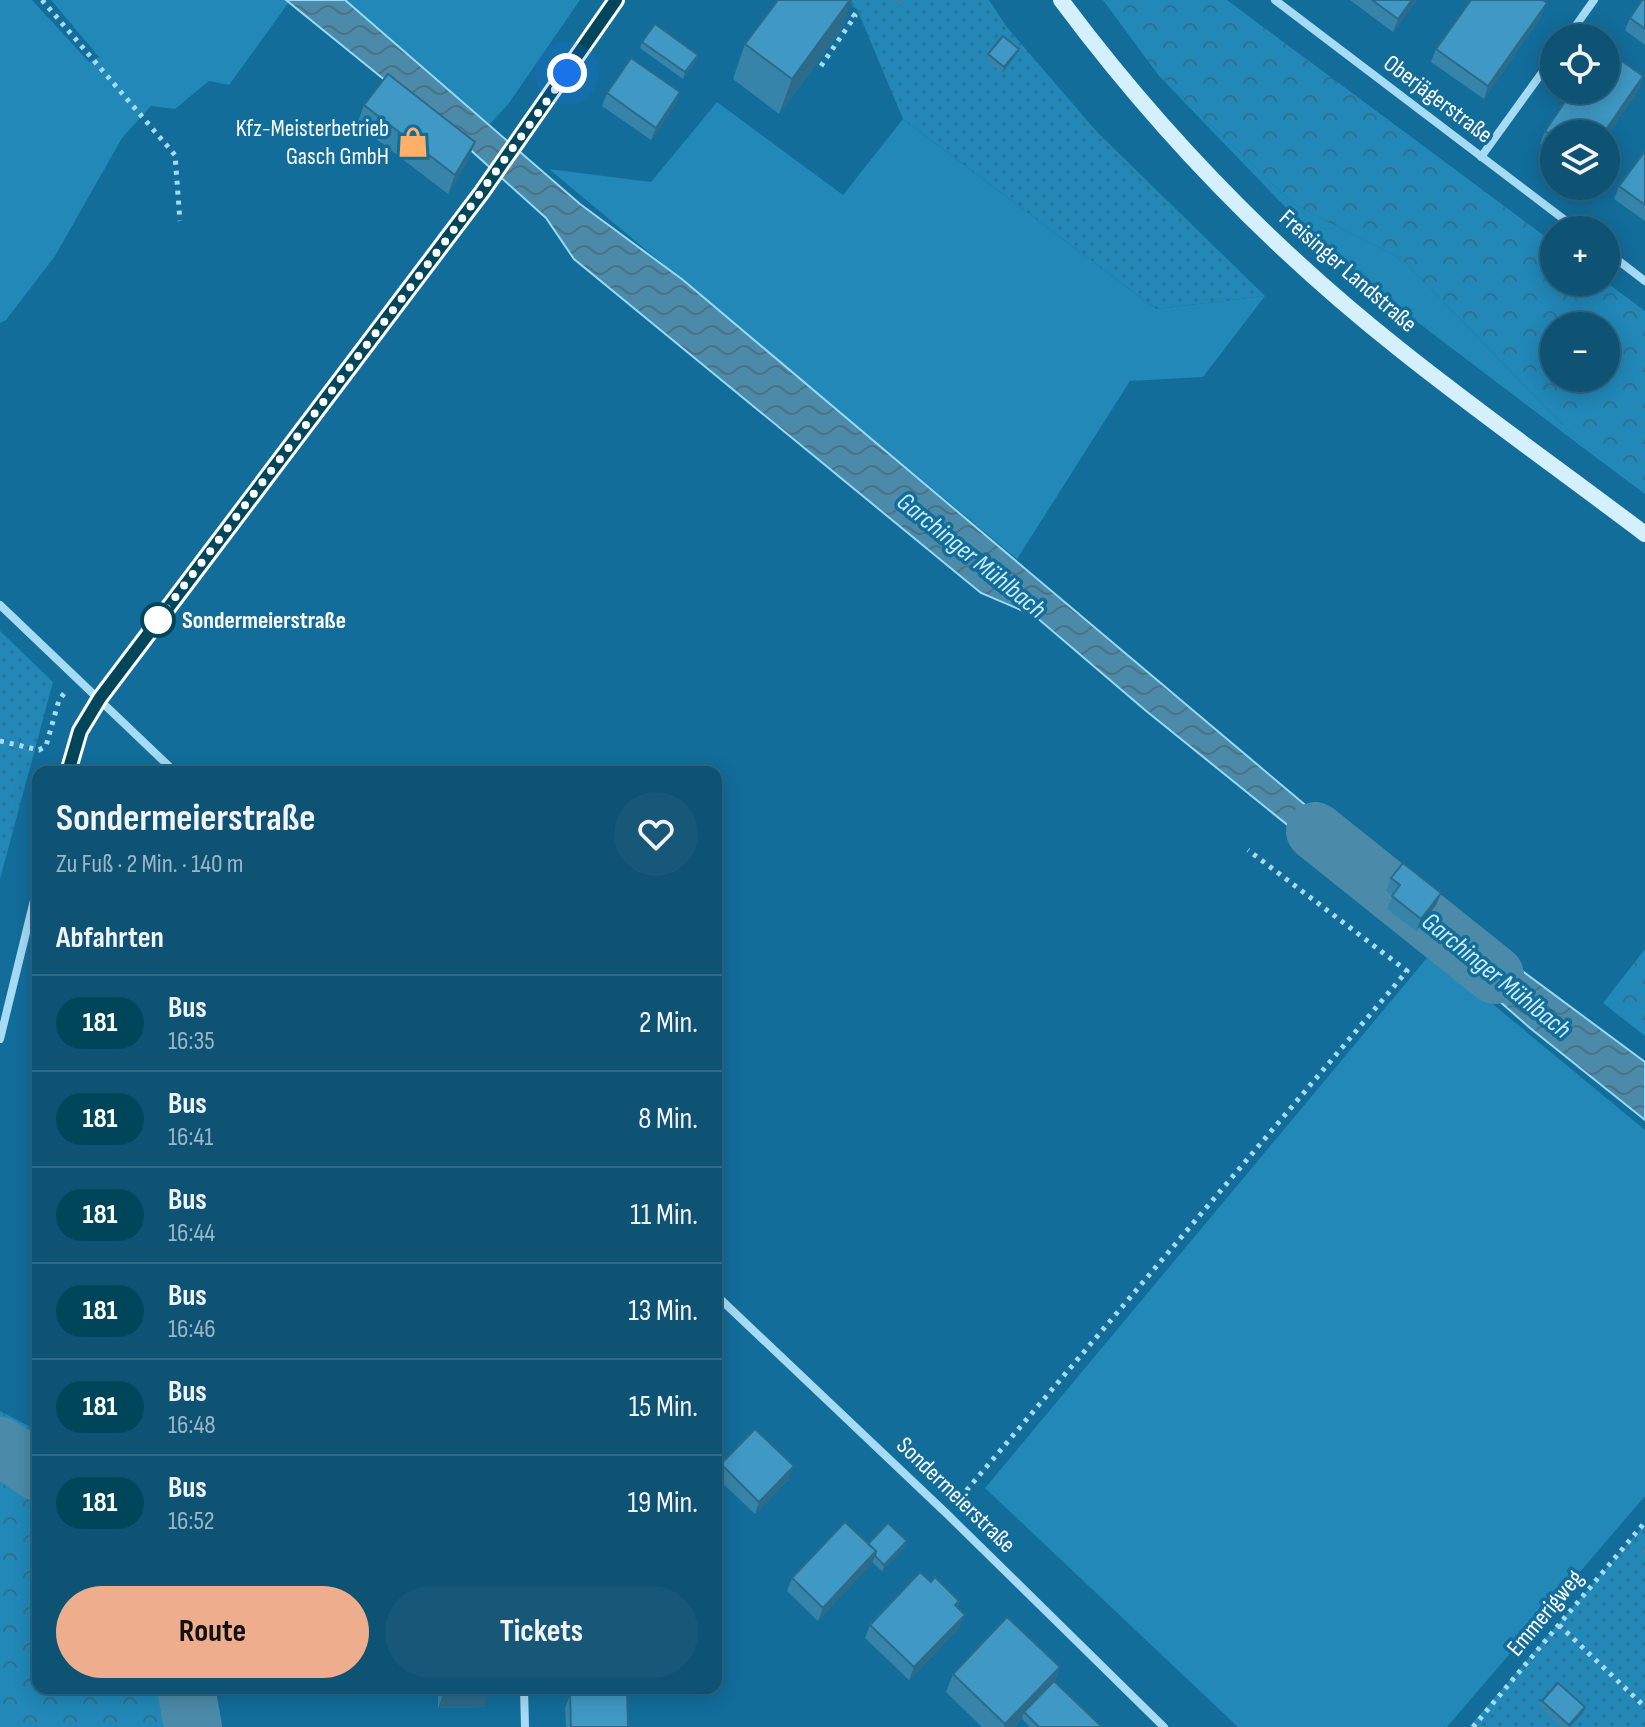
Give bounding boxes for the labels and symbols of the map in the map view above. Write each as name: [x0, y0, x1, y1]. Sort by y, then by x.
street label: Oberjägerstraße: [1378, 49, 1498, 149]
your location: [547, 53, 587, 93]
place label: Kfz-Meisterbetrieb Gasch GmbH: [236, 114, 389, 171]
shop icon: Kfz-Meisterbetrieb Gasch GmbH: [396, 125, 430, 159]
street label: Freisinger Landstraße: [1273, 203, 1423, 339]
water label: Garchinger Mühlbach: [890, 486, 1052, 626]
marker: Sondermeierstraße: [141, 603, 175, 637]
place label: Sondermeierstraße: [182, 606, 346, 635]
water label: Garchinger Mühlbach: [1415, 906, 1577, 1046]
street label: Sondermeierstraße: [890, 1431, 1022, 1559]
street label: Emmerigweg: [1501, 1564, 1589, 1662]

